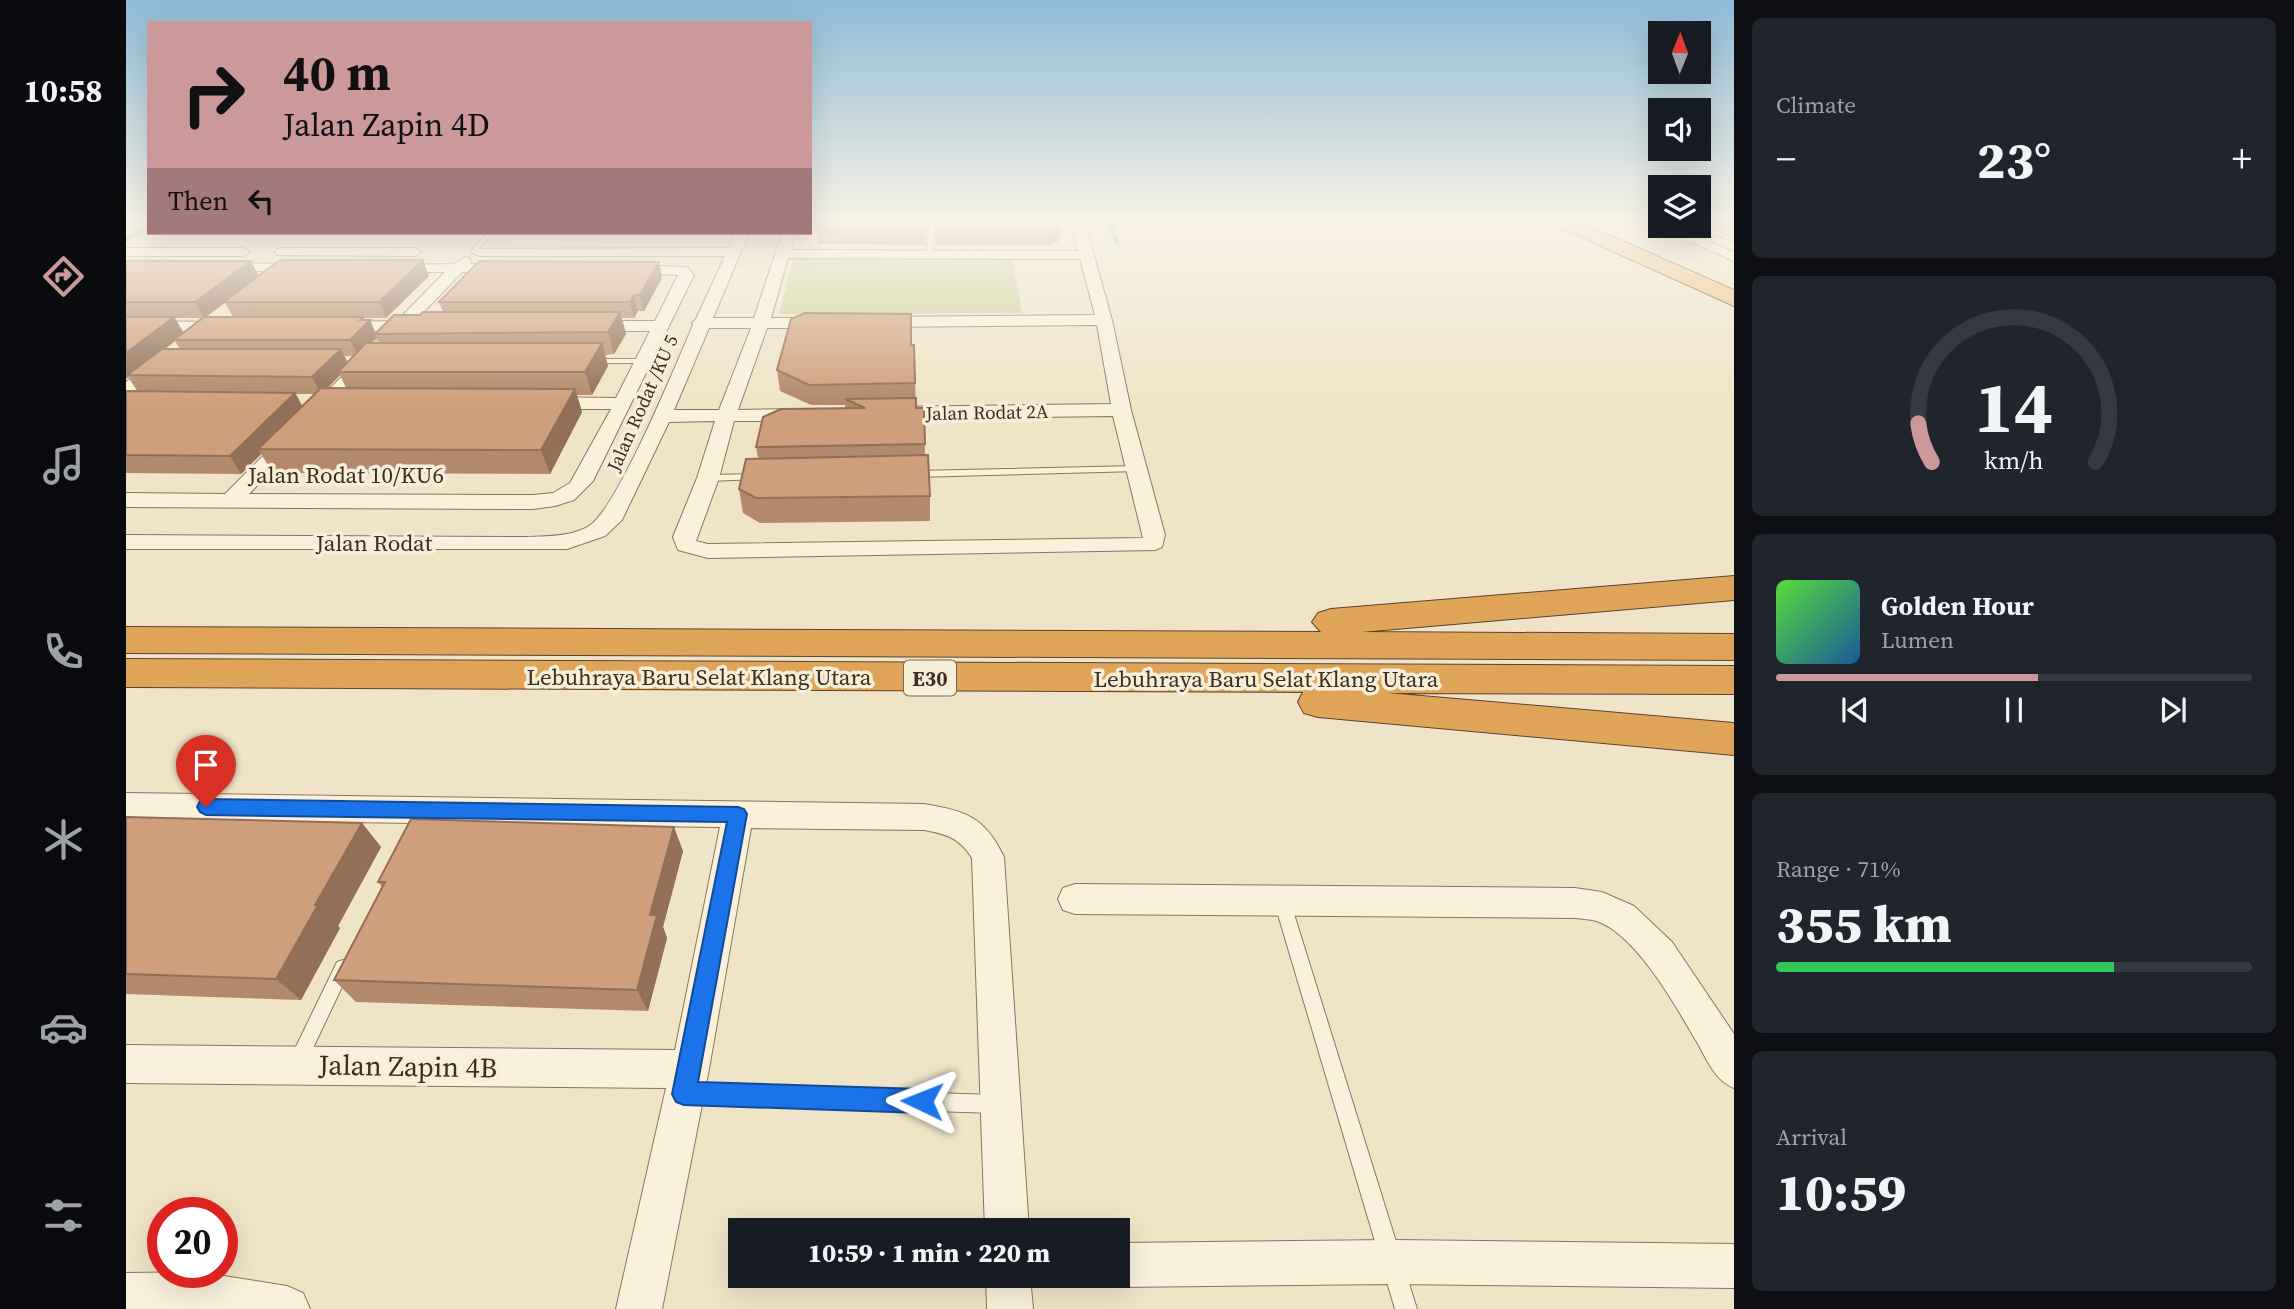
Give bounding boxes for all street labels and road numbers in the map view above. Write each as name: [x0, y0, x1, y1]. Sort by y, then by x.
street label: Jalan Rodat /KU 5: [600, 330, 684, 476]
street label: Jalan Rodat 2A: [924, 398, 1049, 426]
street label: Jalan Rodat 10/KU6: [247, 459, 444, 491]
street label: Jalan Rodat: [315, 527, 433, 559]
road number: E30: [904, 660, 956, 696]
street label: Lebuhraya Baru Selat Klang Utara: [526, 661, 872, 693]
street label: Lebuhraya Baru Selat Klang Utara: [1093, 663, 1439, 695]
street label: Jalan Zapin 4B: [317, 1045, 498, 1087]

